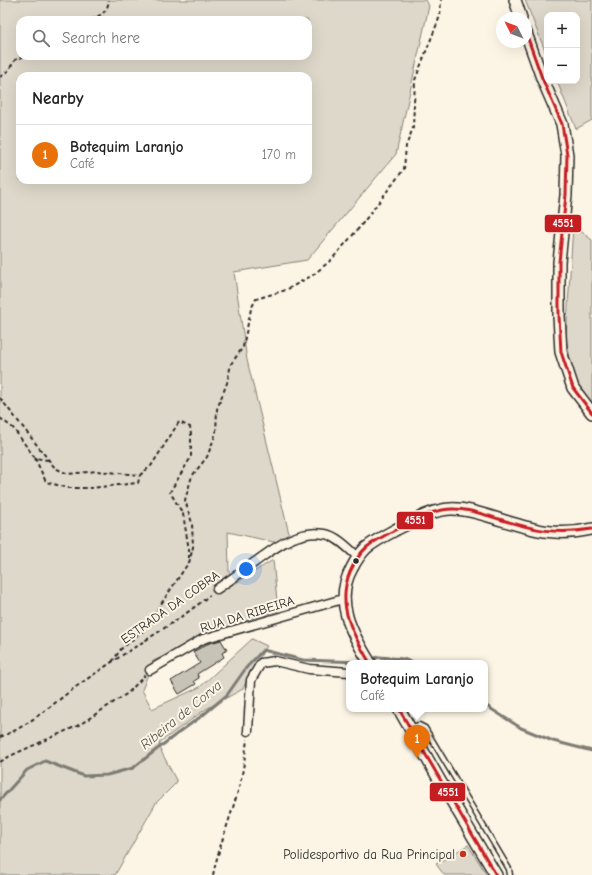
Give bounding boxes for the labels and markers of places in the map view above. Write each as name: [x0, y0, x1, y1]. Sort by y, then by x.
unlabelled marker: [351, 556, 361, 566]
pin: 1: [404, 725, 430, 758]
place label: Polidesportivo da Rua Principal: [283, 847, 455, 862]
marker: Polidesportivo da Rua Principal: [458, 849, 468, 859]

